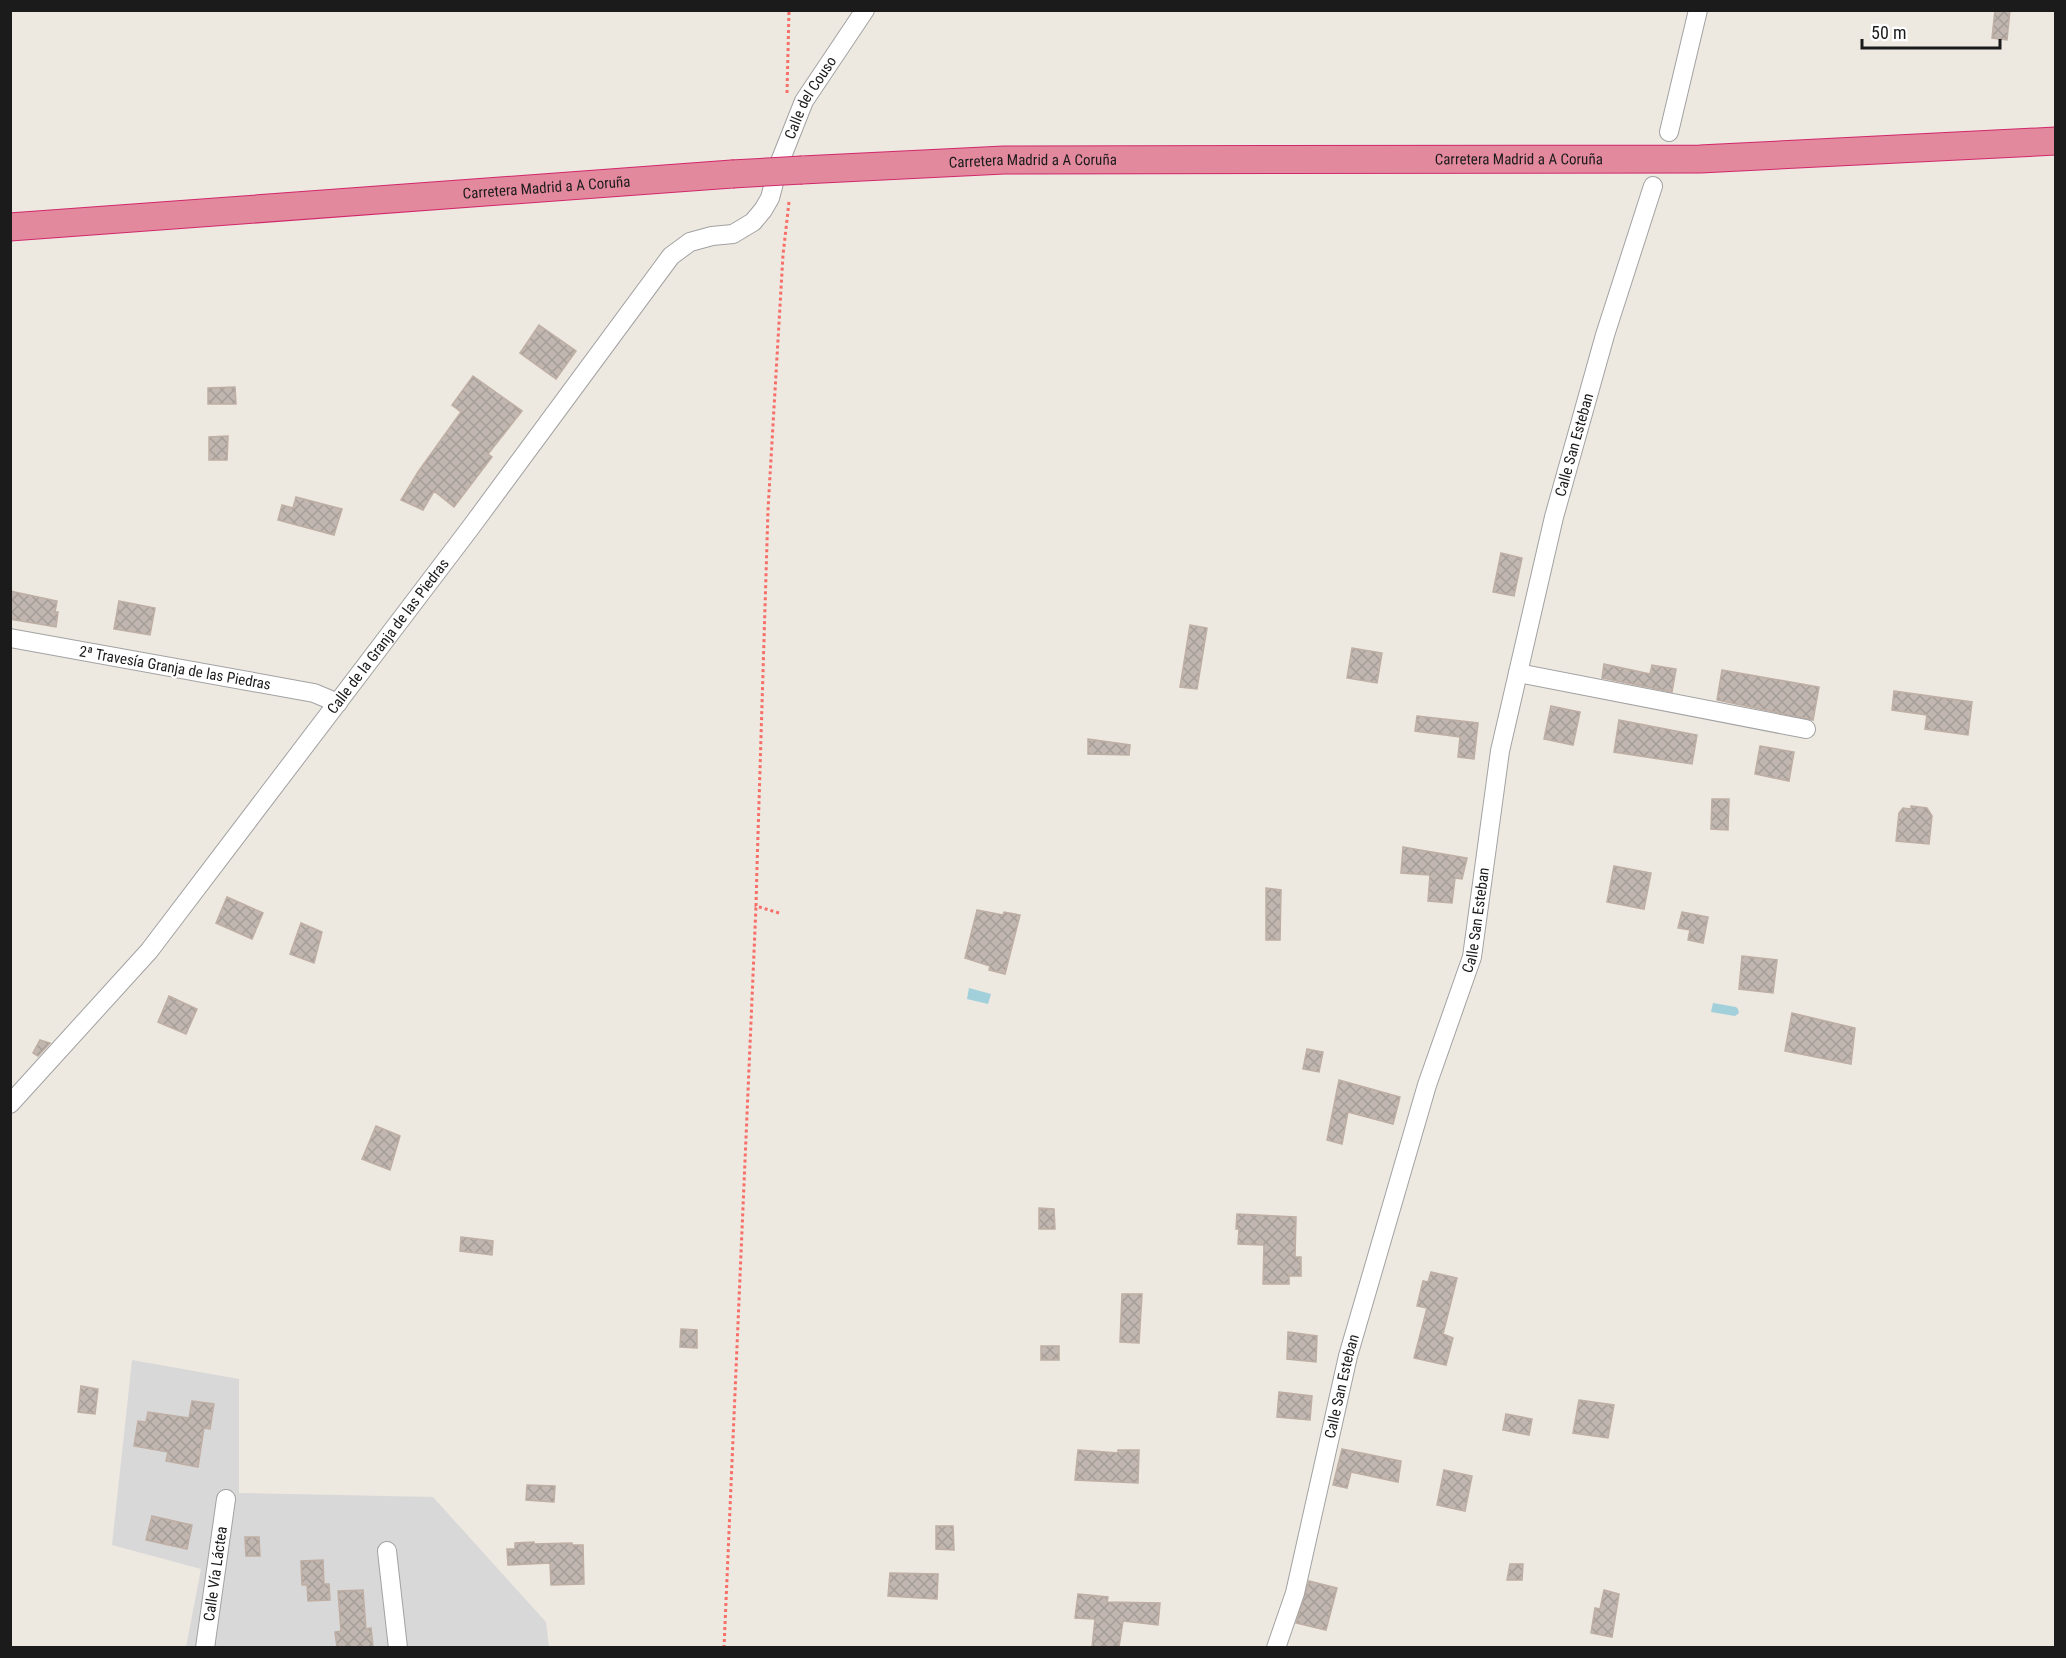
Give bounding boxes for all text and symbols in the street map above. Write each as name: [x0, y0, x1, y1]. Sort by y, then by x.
scale bar: [1862, 12, 2000, 50]
text: 50 m: [1871, 22, 1906, 43]
street label: Calle del Couso: [781, 53, 840, 142]
street label: Carretera Madrid a A Coruña: [1435, 150, 1603, 168]
street label: Carretera Madrid a A Coruña: [948, 151, 1117, 172]
street label: Carretera Madrid a A Coruña: [462, 172, 631, 203]
street label: Calle San Esteban: [1551, 391, 1597, 499]
street label: Calle de la Granja de las Piedras: [323, 555, 453, 717]
street label: 2ª Travesía Granja de las Piedras: [78, 642, 272, 694]
street label: Calle San Esteban: [1458, 866, 1493, 975]
street label: Calle San Esteban: [1321, 1332, 1363, 1440]
street label: Calle Vía Láctea: [200, 1525, 231, 1622]

